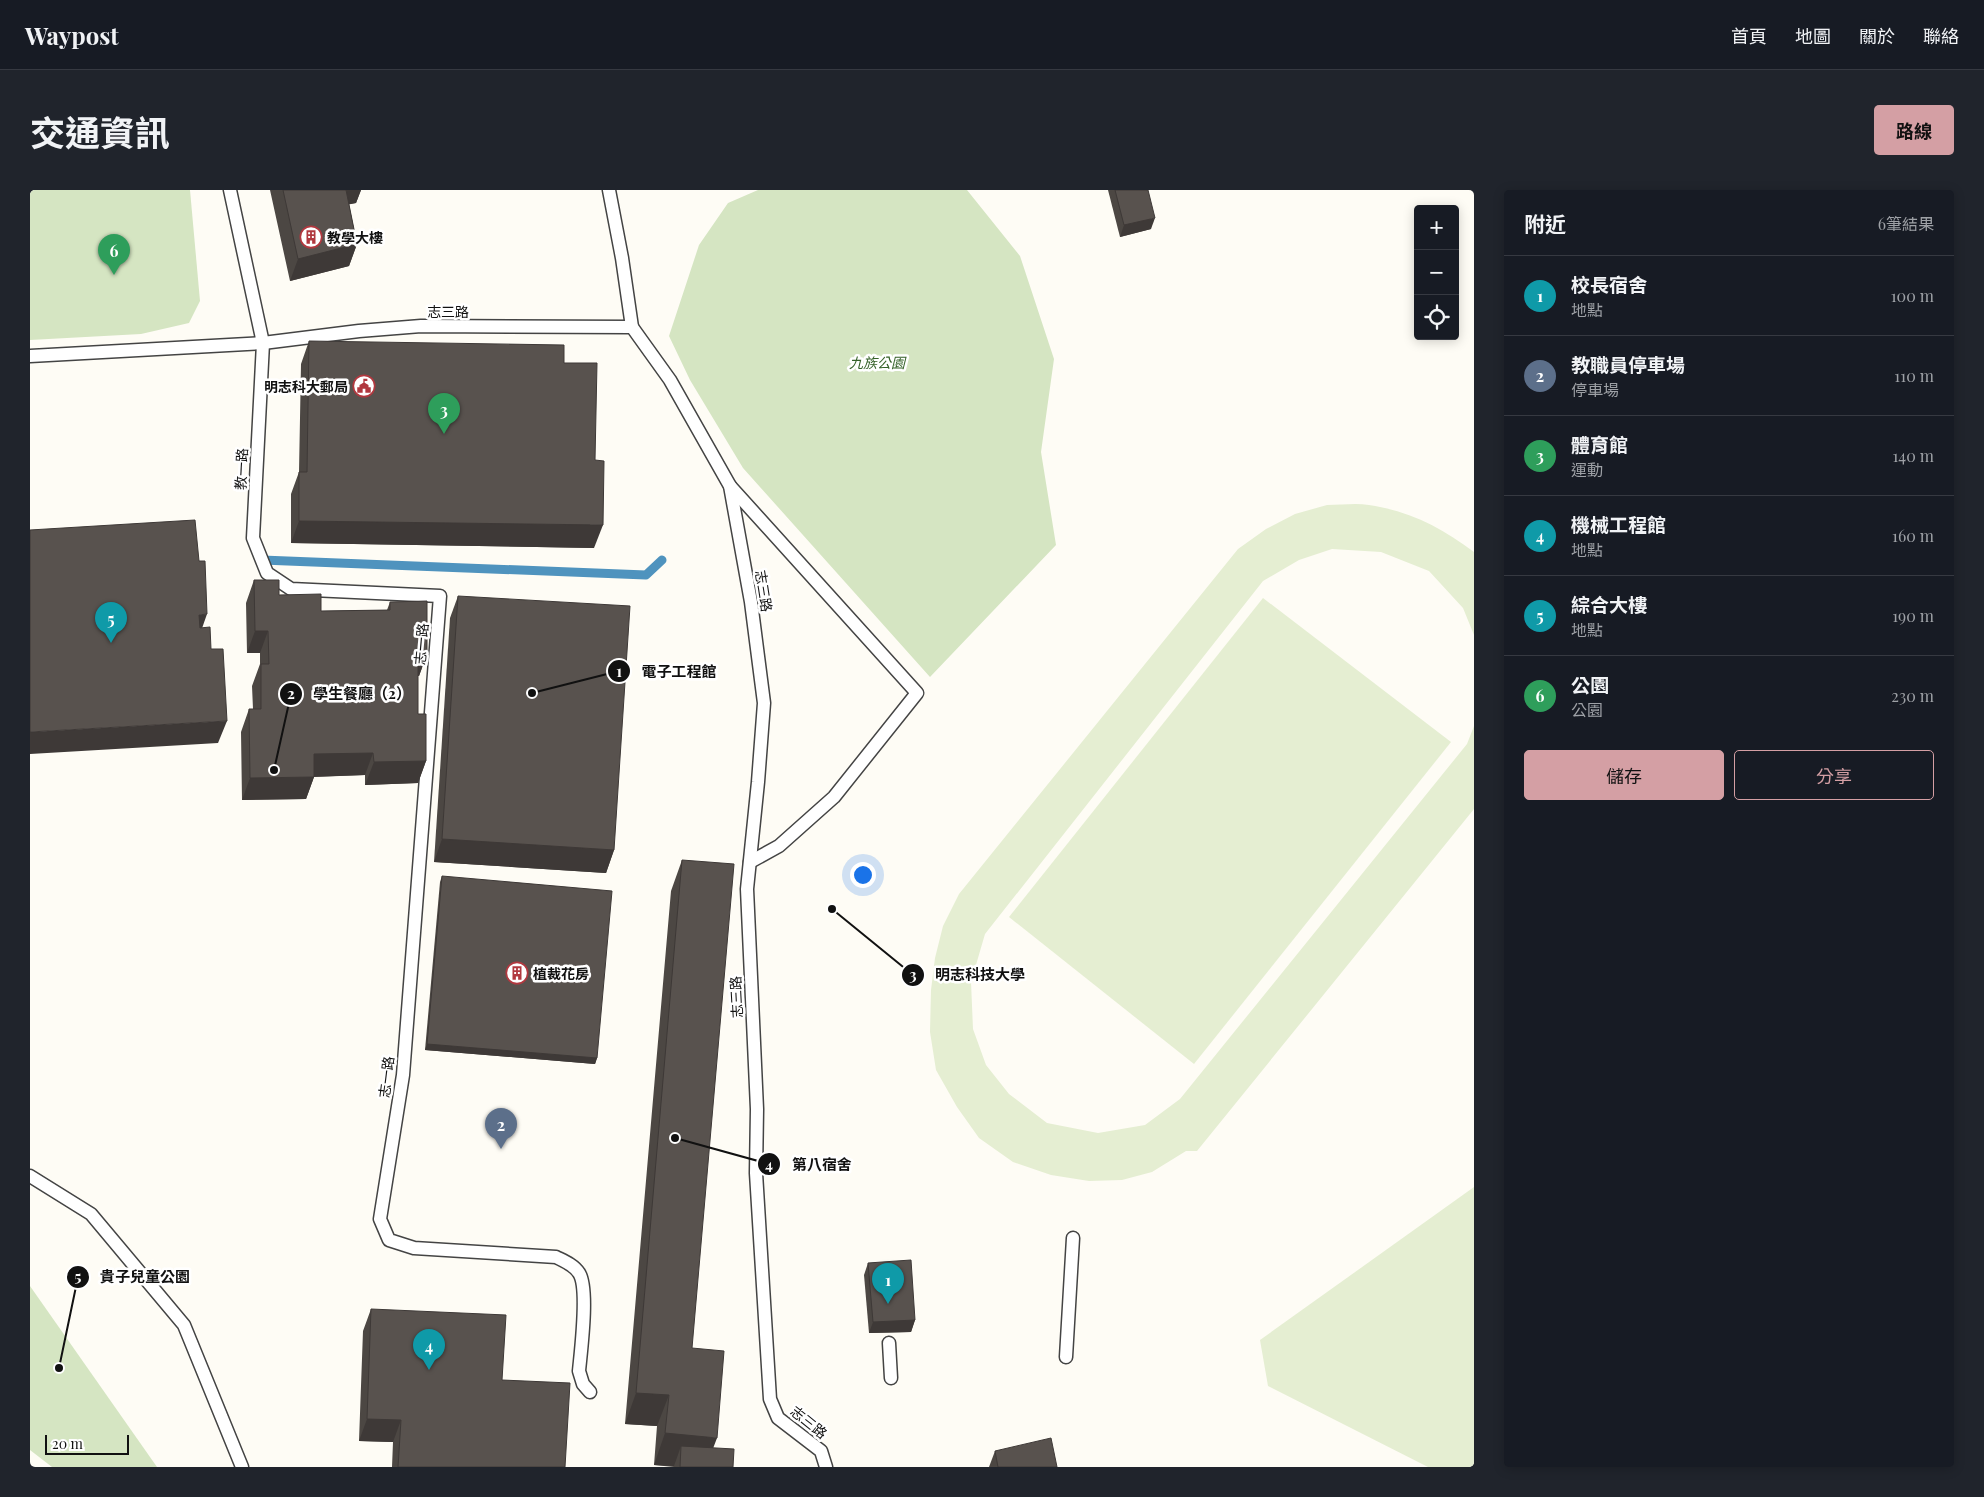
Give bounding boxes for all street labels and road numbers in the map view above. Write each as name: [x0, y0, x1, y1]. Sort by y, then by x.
street label: 志三路: [427, 302, 469, 321]
street label: 教一路: [230, 448, 252, 490]
street label: 志三路: [751, 569, 777, 613]
street label: 志一路: [410, 622, 432, 666]
street label: 志三路: [725, 976, 747, 1018]
street label: 志一路: [374, 1055, 398, 1099]
street label: 志三路: [787, 1401, 831, 1443]

